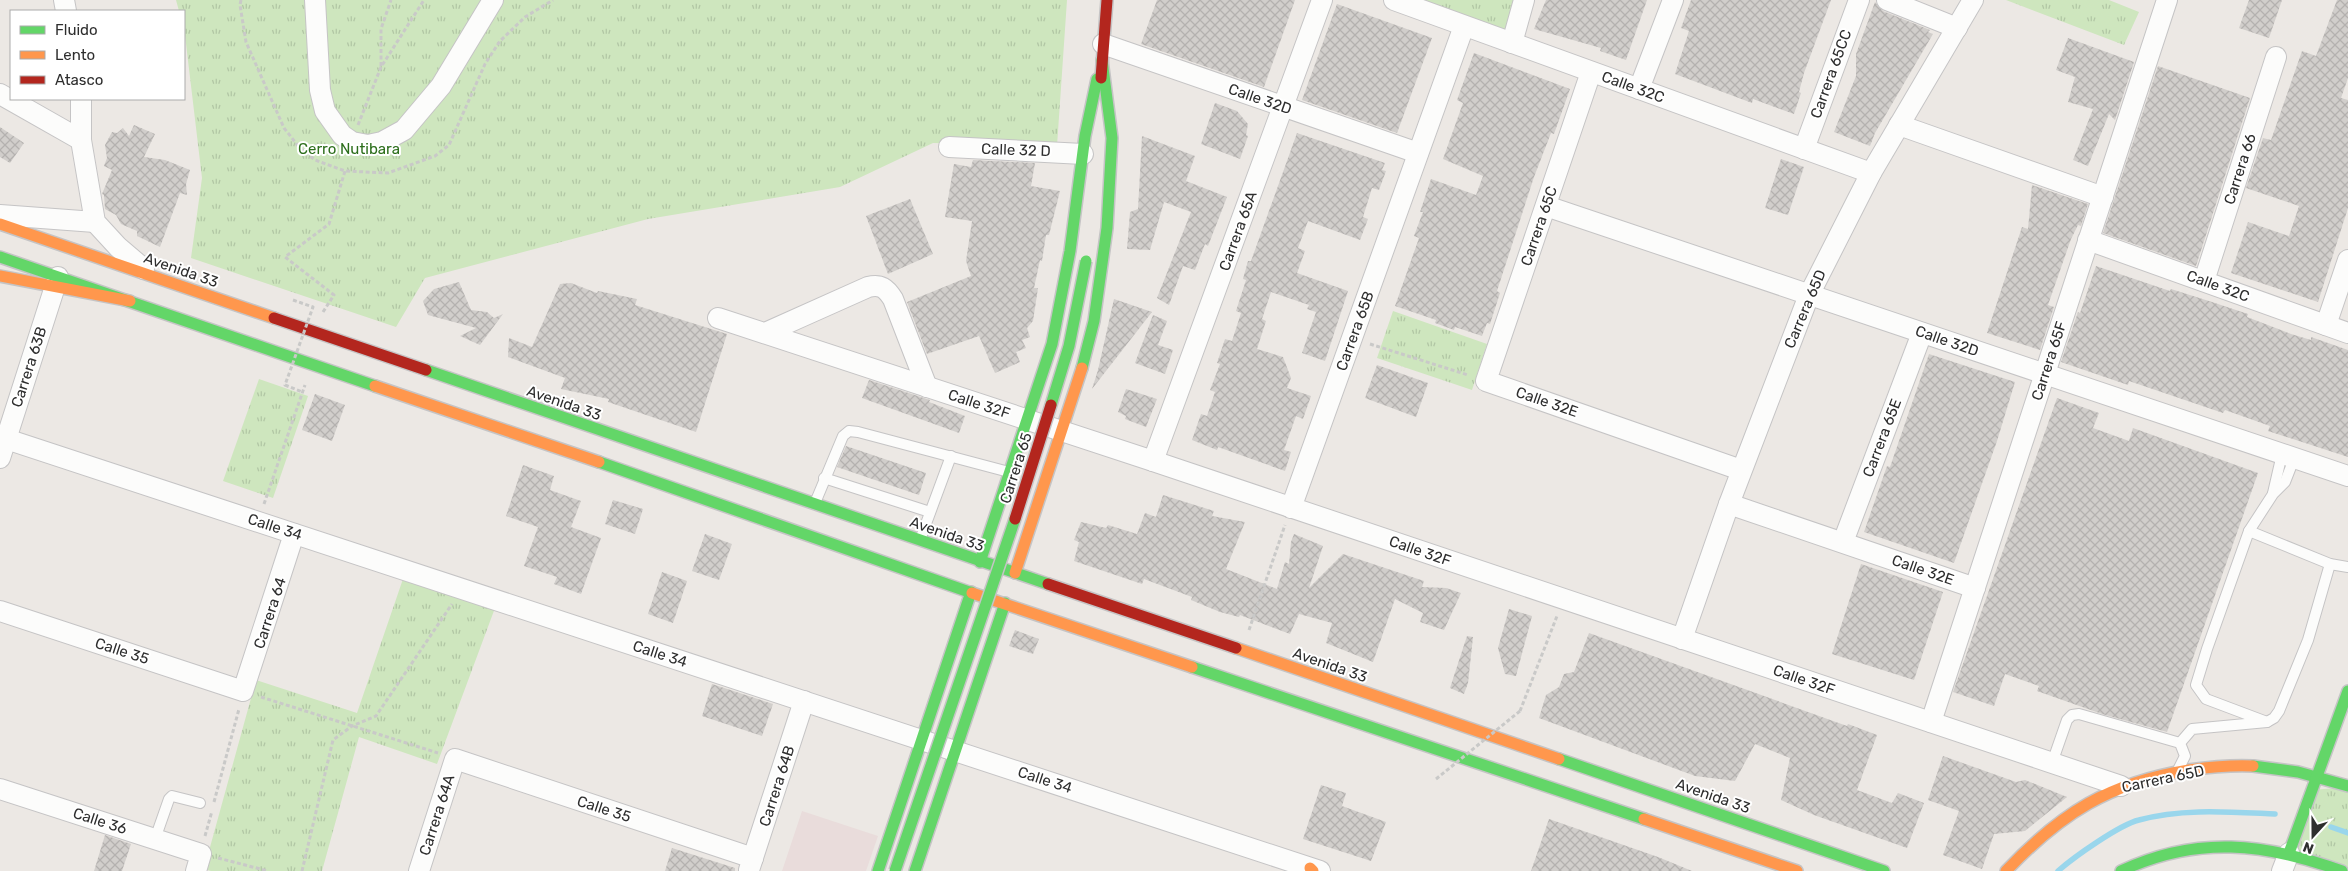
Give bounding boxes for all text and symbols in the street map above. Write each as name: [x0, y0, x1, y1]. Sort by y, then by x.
legend: [10, 10, 185, 100]
text: Fluido: [55, 21, 98, 39]
street label: Carrera 65CC: [1807, 27, 1855, 121]
text: Lento: [55, 46, 95, 64]
street label: Calle 32C: [1599, 67, 1667, 107]
text: Atasco: [55, 71, 103, 89]
street label: Calle 32D: [1226, 80, 1294, 118]
street label: Carrera 66: [2220, 131, 2260, 207]
park label: Cerro Nutibara: [298, 140, 400, 158]
street label: Calle 32 D: [981, 140, 1051, 160]
street label: Carrera 65C: [1517, 184, 1561, 268]
street label: Carrera 65A: [1215, 189, 1261, 273]
street label: Avenida 33: [141, 249, 221, 291]
street label: Calle 32C: [2184, 266, 2252, 306]
street label: Carrera 65D: [1780, 267, 1830, 351]
street label: Carrera 65B: [1332, 289, 1378, 373]
street label: Carrera 65F: [2028, 319, 2070, 403]
street label: Calle 32D: [1913, 322, 1981, 360]
street label: Carrera 63B: [8, 324, 50, 410]
street label: Avenida 33: [524, 382, 604, 424]
street label: Calle 32E: [1514, 383, 1580, 421]
street label: Calle 32F: [946, 386, 1013, 423]
street label: Carrera 65E: [1859, 396, 1905, 480]
street label: Carrera 65: [996, 430, 1036, 506]
street label: Calle 34: [246, 510, 304, 544]
street label: Avenida 33: [907, 513, 987, 555]
street label: Calle 32F: [1387, 532, 1454, 570]
street label: Calle 32E: [1890, 551, 1956, 589]
street label: Carrera 64: [250, 575, 290, 651]
street label: Calle 35: [93, 634, 151, 668]
street label: Calle 34: [631, 637, 689, 671]
street label: Avenida 33: [1290, 644, 1370, 686]
street label: Calle 32F: [1771, 661, 1838, 699]
street label: Carrera 64B: [755, 743, 799, 829]
street label: Carrera 65D: [2120, 761, 2206, 797]
street label: Calle 34: [1016, 763, 1074, 797]
street label: Carrera 64A: [415, 772, 459, 858]
street label: Avenida 33: [1673, 775, 1753, 817]
street label: Calle 35: [575, 792, 633, 826]
street label: Calle 36: [71, 804, 129, 838]
north arrow: [2288, 811, 2338, 861]
text: N: [2301, 838, 2316, 857]

